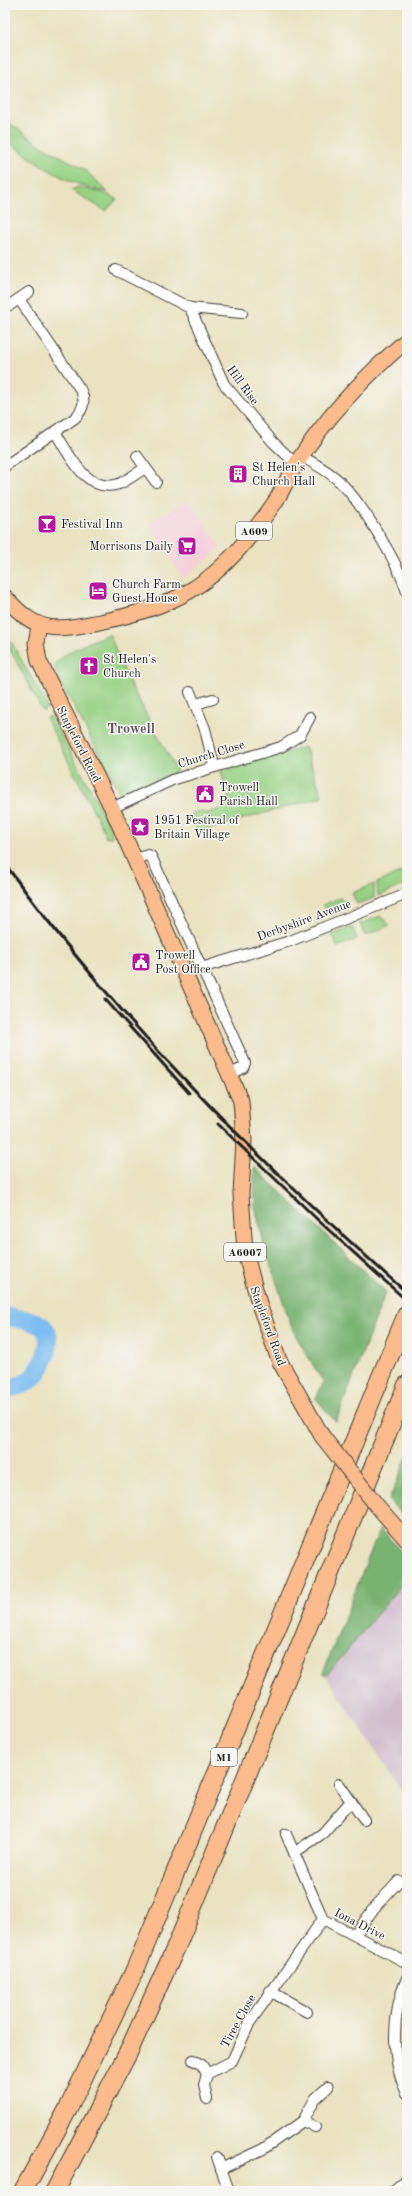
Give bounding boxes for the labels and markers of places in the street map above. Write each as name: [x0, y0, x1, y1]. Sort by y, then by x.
place label: St Helen's Church Hall: [252, 462, 315, 488]
building icon: St Helen's Church Hall: [227, 463, 249, 485]
bar icon: Festival Inn: [36, 513, 58, 535]
place label: Festival Inn: [61, 519, 123, 531]
supermarket icon: Morrisons Daily: [176, 535, 198, 557]
place label: Morrisons Daily: [90, 541, 174, 553]
place label: Church Farm Guest House: [112, 579, 181, 605]
hotel icon: Church Farm Guest House: [87, 580, 109, 602]
place label: St Helen's Church: [103, 654, 156, 680]
church icon: St Helen's Church: [78, 655, 100, 677]
place label: Trowell Parish Hall: [219, 782, 278, 808]
public building icon: Trowell Parish Hall: [194, 783, 216, 805]
place label: 1951 Festival of Britain Village: [154, 814, 240, 841]
place icon: 1951 Festival of Britain Village: [129, 816, 151, 838]
place label: Trowell Post Office: [155, 950, 211, 976]
public building icon: Trowell Post Office: [130, 951, 152, 973]

